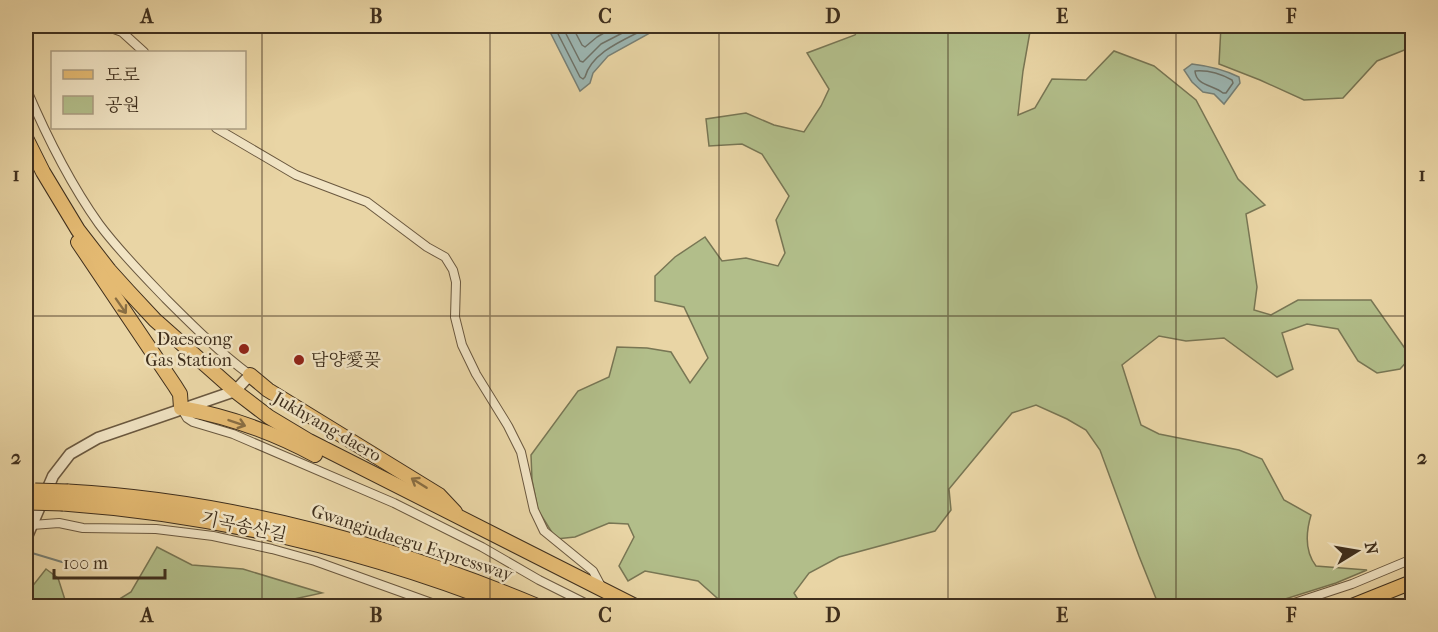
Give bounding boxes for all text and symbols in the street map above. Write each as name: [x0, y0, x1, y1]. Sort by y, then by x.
text: A: [139, 5, 155, 28]
text: B: [369, 5, 383, 28]
text: C: [598, 5, 612, 28]
text: D: [825, 5, 841, 28]
text: E: [1056, 5, 1068, 28]
text: F: [1285, 5, 1297, 28]
legend: [51, 51, 246, 129]
text: 도로: [105, 65, 140, 86]
text: 공원: [105, 95, 140, 116]
text: 1: [12, 163, 20, 186]
text: 1: [1418, 163, 1426, 186]
one-way arrow: [115, 297, 127, 313]
place label: Daeseong Gas Station: [145, 329, 233, 371]
marker: Daeseong Gas Station: [237, 342, 251, 356]
place label: 담양愛꽂: [311, 350, 381, 371]
marker: 담양愛꽂: [292, 353, 306, 367]
street label: Jukhyang-daero: [267, 387, 385, 466]
one-way arrow: [228, 419, 246, 430]
text: 2: [11, 446, 21, 469]
text: 2: [1417, 446, 1427, 469]
one-way arrow: [411, 476, 428, 488]
street label: Gwangjudaegu Expressway: [308, 500, 517, 586]
street label: 기곡송산길: [199, 508, 289, 546]
north arrow: [1327, 521, 1387, 581]
text: N: [1361, 540, 1382, 557]
scale bar: [54, 542, 165, 580]
text: 100 m: [63, 553, 108, 574]
text: A: [139, 604, 155, 627]
text: B: [369, 604, 383, 627]
text: C: [598, 604, 612, 627]
text: D: [825, 604, 841, 627]
text: E: [1056, 604, 1068, 627]
text: F: [1285, 604, 1297, 627]

